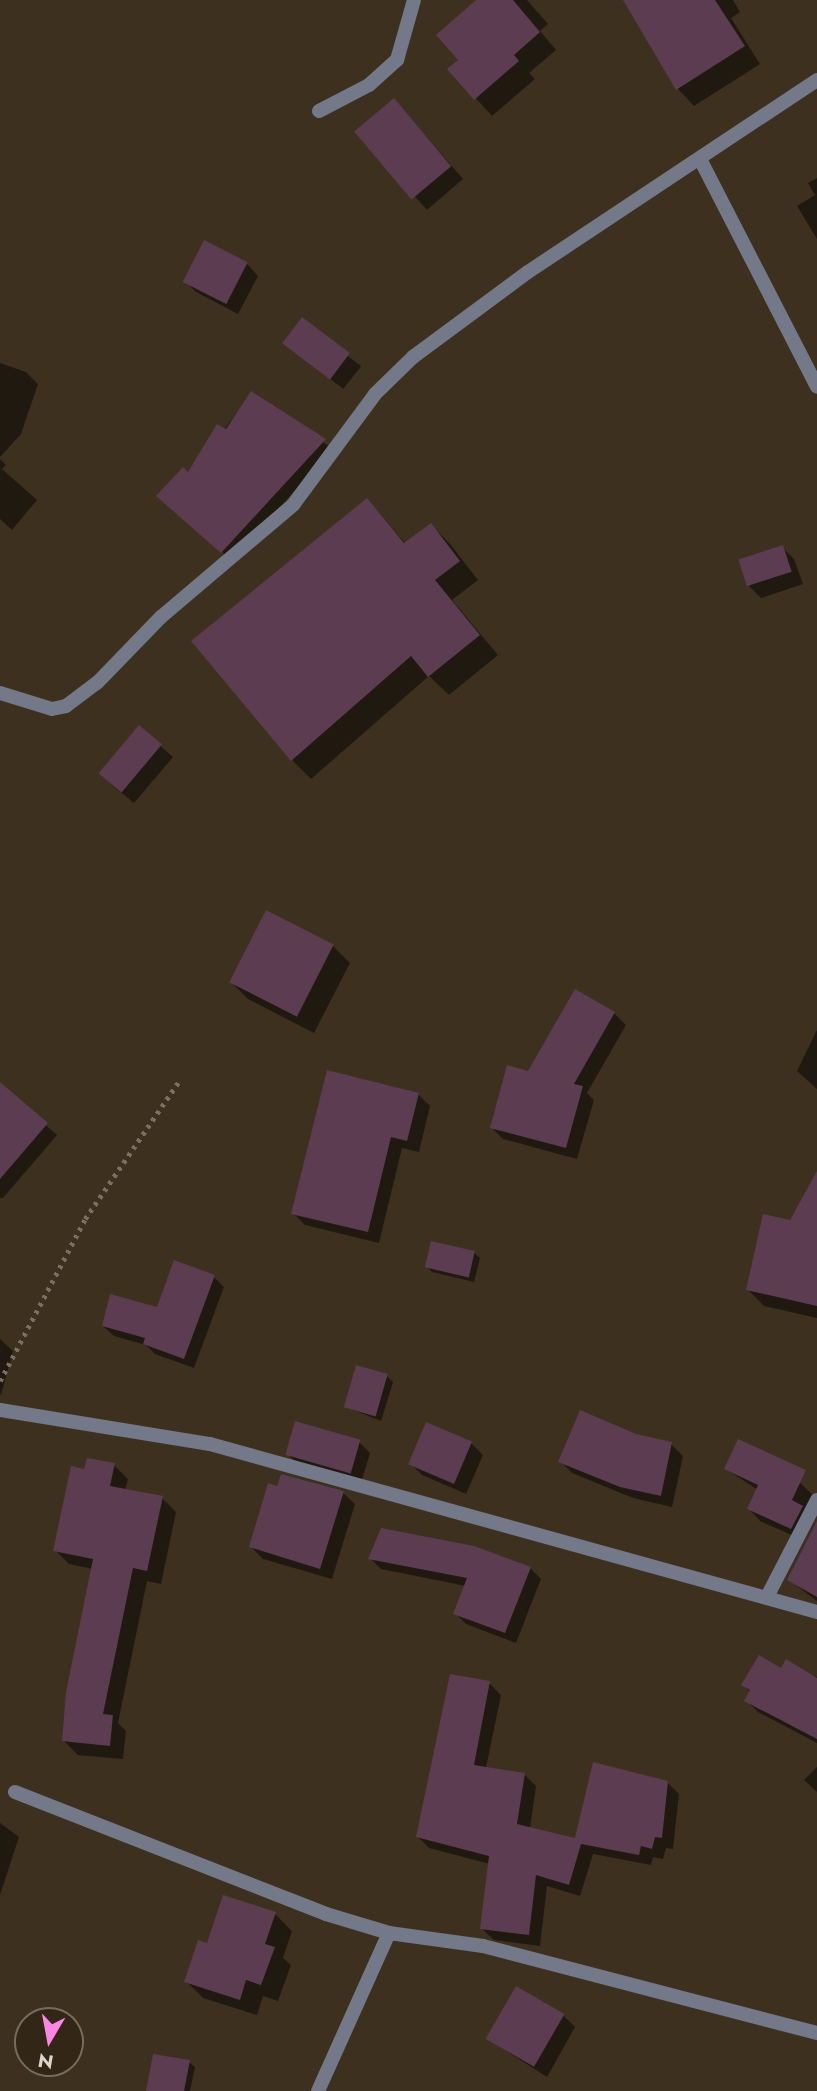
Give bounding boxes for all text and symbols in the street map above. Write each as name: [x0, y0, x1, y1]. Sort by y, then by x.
north arrow: [14, 2007, 84, 2077]
text: N: [36, 2047, 55, 2076]

